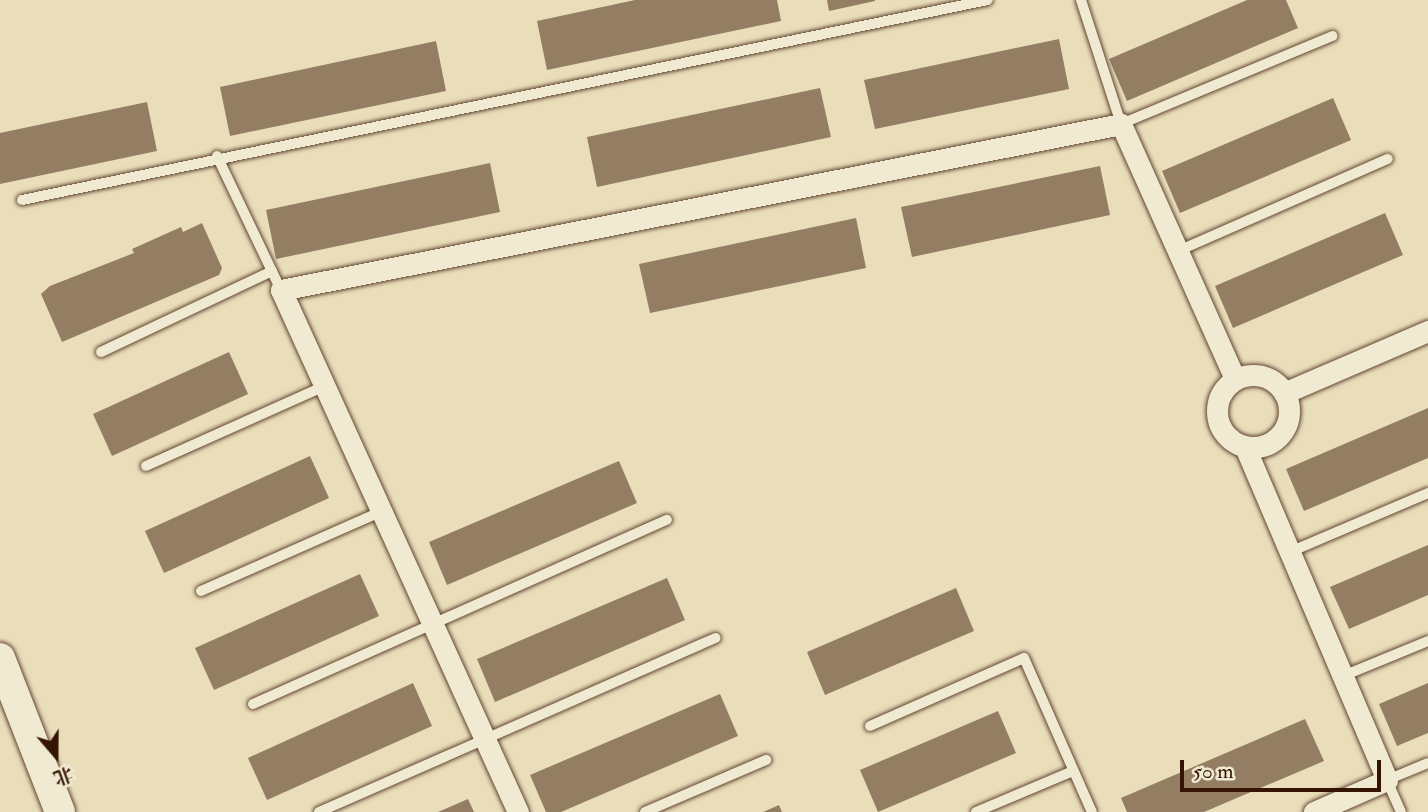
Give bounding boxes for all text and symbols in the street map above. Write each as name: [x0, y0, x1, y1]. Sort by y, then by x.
north arrow: [21, 721, 91, 791]
scale bar: [1183, 746, 1384, 790]
text: 50 m: [1193, 758, 1234, 785]
text: 北: [50, 761, 76, 790]

